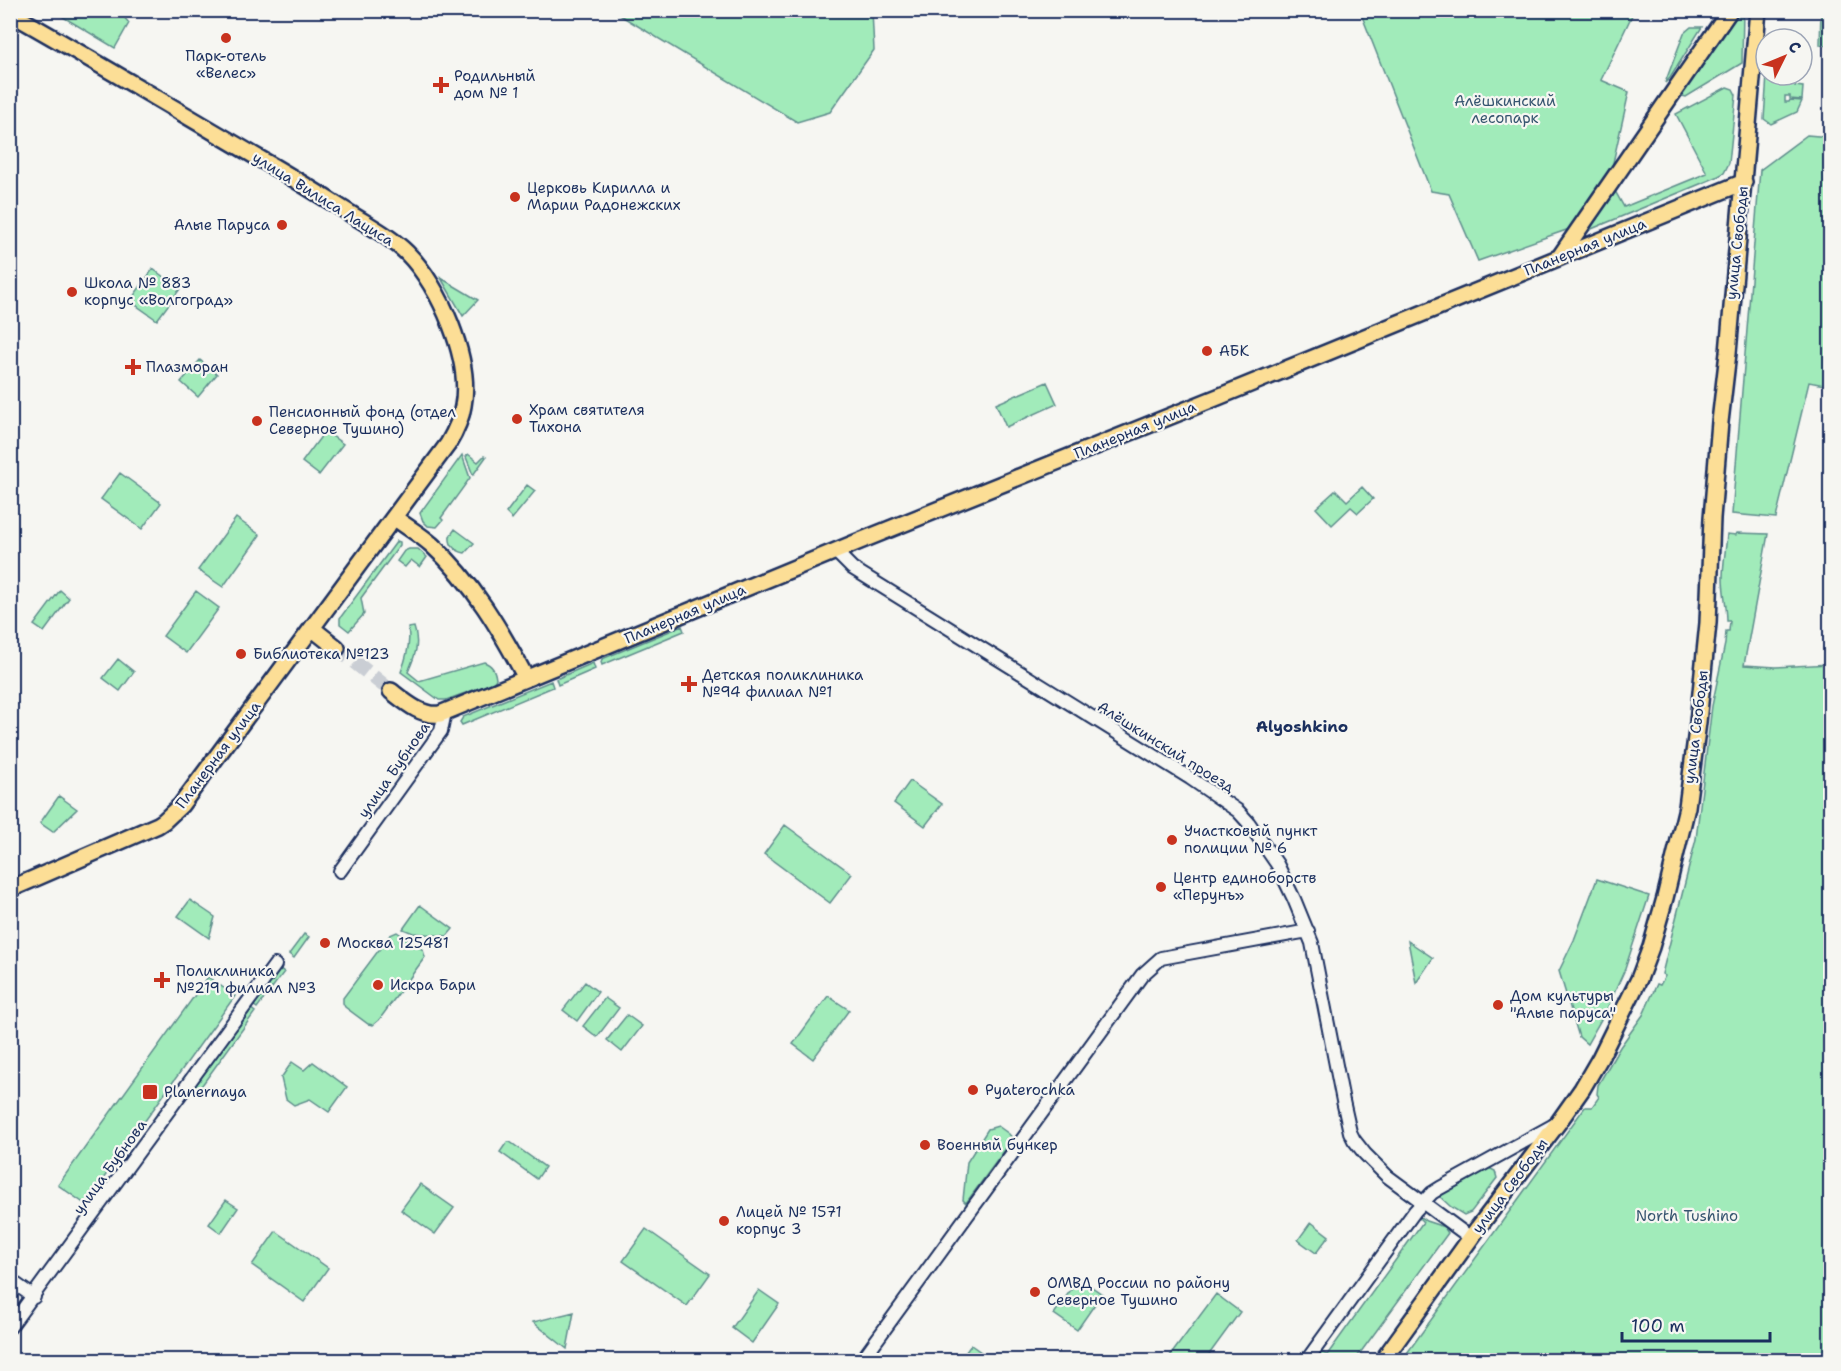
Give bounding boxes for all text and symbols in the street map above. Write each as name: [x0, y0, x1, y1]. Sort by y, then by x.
north arrow: [1754, 27, 1814, 87]
marker: Парк-отель «Велес»: [219, 31, 233, 45]
text: С: [1784, 36, 1806, 58]
place label: Парк-отель «Велес»: [186, 46, 267, 83]
place label: Родильный дом № 1: [454, 66, 536, 103]
marker: Родильный дом № 1: [432, 76, 450, 94]
park label: Алёшкинский лесопарк: [1454, 91, 1556, 128]
street label: улица Вилиса Лациса: [248, 147, 398, 251]
place label: Церковь Кирилла и Марии Радонежских: [527, 178, 681, 215]
street label: улица Свободы: [1721, 185, 1753, 301]
marker: Церковь Кирилла и Марии Радонежских: [508, 190, 522, 204]
street label: Планерная улица: [1521, 213, 1650, 281]
place label: Алые Паруса: [174, 215, 271, 235]
marker: Алые Паруса: [275, 218, 289, 232]
place label: Школа № 883 корпус «Волгоград»: [84, 273, 233, 310]
marker: Школа № 883 корпус «Волгоград»: [65, 285, 79, 299]
place label: АБК: [1219, 341, 1249, 361]
marker: АБК: [1200, 344, 1214, 358]
place label: Плазморан: [146, 357, 228, 377]
marker: Плазморан: [124, 358, 142, 376]
street label: Планерная улица: [1071, 396, 1200, 464]
place label: Храм святителя Тихона: [529, 400, 645, 437]
place label: Пенсионный фонд (отдел Северное Тушино): [269, 402, 457, 439]
marker: Храм святителя Тихона: [510, 412, 524, 426]
marker: Пенсионный фонд (отдел Северное Тушино): [250, 414, 264, 428]
street label: Планерная улица: [621, 579, 749, 649]
place label: Библиотека №123: [253, 644, 389, 664]
marker: Библиотека №123: [234, 647, 248, 661]
place label: Детская поликлиника №94 филиал №1: [702, 665, 864, 702]
street label: улица Свободы: [1679, 669, 1713, 785]
marker: Детская поликлиника №94 филиал №1: [680, 675, 698, 693]
street label: Планерная улица: [171, 697, 265, 813]
street label: Алёшкинский проезд: [1094, 697, 1239, 798]
district label: Alyoshkino: [1256, 716, 1348, 737]
street label: улица Бубнова: [353, 717, 435, 822]
place label: Участковый пункт полиции № 6: [1184, 821, 1318, 858]
marker: Участковый пункт полиции № 6: [1165, 833, 1179, 847]
place label: Центр единоборств «Перунъ»: [1173, 868, 1316, 905]
marker: Центр единоборств «Перунъ»: [1154, 880, 1168, 894]
place label: Москва 125481: [337, 933, 449, 953]
marker: Москва 125481: [318, 936, 332, 950]
place label: Поликлиника №219 филиал №3: [176, 961, 316, 998]
marker: Поликлиника №219 филиал №3: [153, 971, 171, 989]
place label: Искра Бари: [390, 975, 476, 995]
marker: Искра Бари: [371, 978, 385, 992]
place label: Дом культуры "Алые паруса": [1510, 986, 1616, 1023]
marker: Дом культуры "Алые паруса": [1491, 998, 1505, 1012]
place label: Pyaterochka: [985, 1080, 1076, 1100]
place label: Planernaya: [164, 1082, 247, 1102]
marker: Planernaya: [141, 1083, 159, 1101]
marker: Pyaterochka: [966, 1083, 980, 1097]
street label: улица Бубнова: [69, 1115, 152, 1219]
street label: улица Свободы: [1468, 1134, 1552, 1238]
place label: Военный бункер: [937, 1135, 1058, 1155]
marker: Военный бункер: [918, 1138, 932, 1152]
place label: Лицей № 1571 корпус 3: [736, 1202, 842, 1239]
park label: North Tushino: [1636, 1206, 1738, 1226]
marker: Лицей № 1571 корпус 3: [717, 1214, 731, 1228]
place label: ОМВД России по району Северное Тушино: [1047, 1273, 1230, 1310]
marker: ОМВД России по району Северное Тушино: [1028, 1285, 1042, 1299]
scale bar: [1622, 1305, 1770, 1343]
text: 100 m: [1631, 1314, 1685, 1338]

